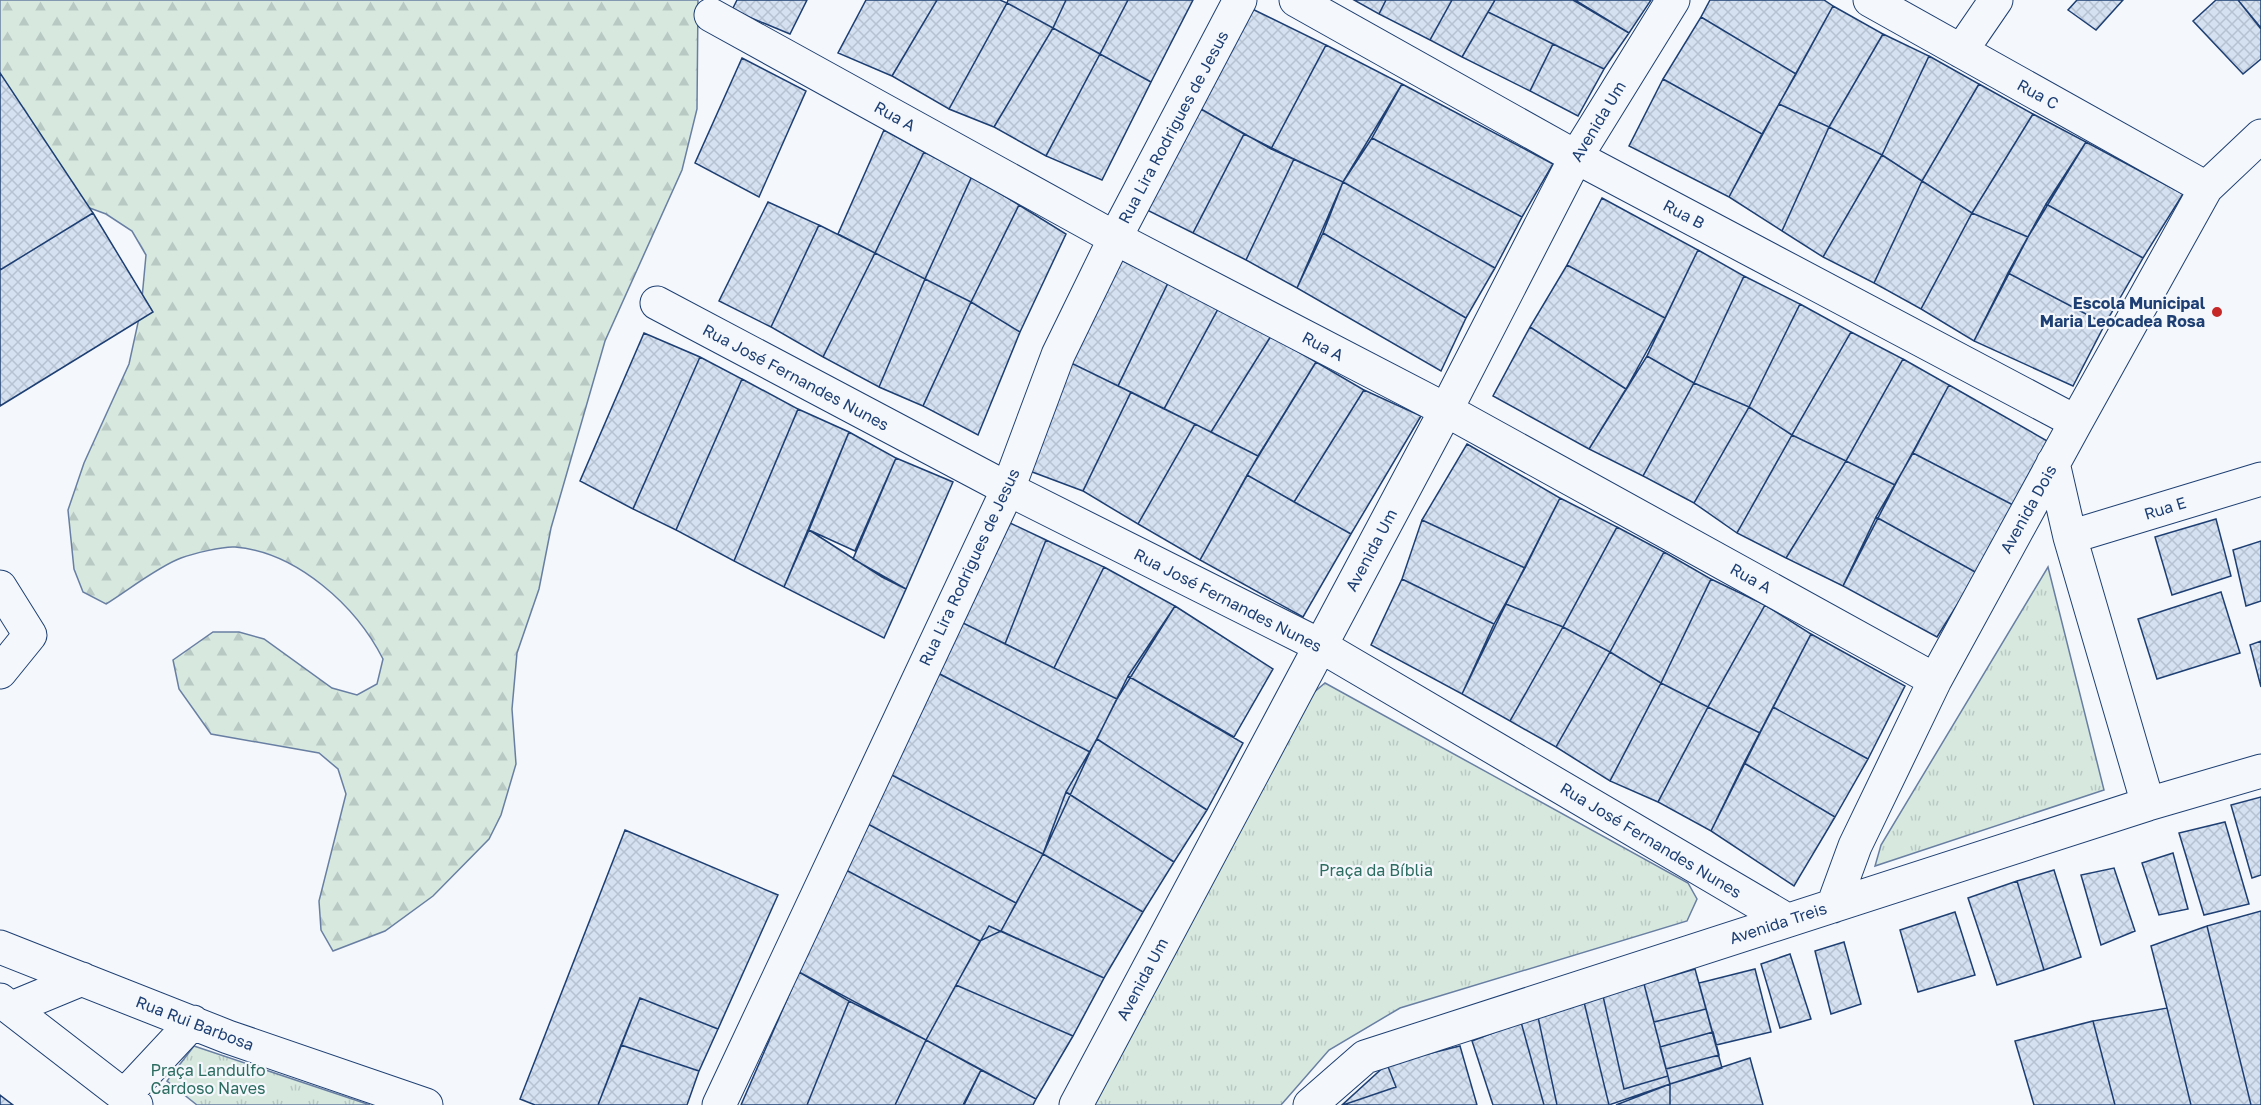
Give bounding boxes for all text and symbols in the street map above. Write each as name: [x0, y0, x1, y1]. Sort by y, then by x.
street label: Rua Lira Rodrigues de Jesus: [1114, 27, 1232, 227]
street label: Rua C: [2014, 75, 2062, 114]
street label: Avenida Um: [1566, 77, 1630, 165]
street label: Rua A: [871, 97, 919, 136]
street label: Rua B: [1660, 195, 1708, 233]
place label: Escola Municipal Maria Leocadea Rosa: [2040, 293, 2206, 331]
marker: Escola Municipal Maria Leocadea Rosa: [2210, 305, 2224, 319]
street label: Rua José Fernandes Nunes: [699, 319, 893, 435]
street label: Rua A: [1299, 327, 1347, 365]
street label: Avenida Dois: [1995, 461, 2061, 557]
street label: Rua Lira Rodrigues de Jesus: [914, 465, 1024, 669]
street label: Rua E: [2141, 492, 2189, 524]
street label: Avenida Um: [1341, 505, 1401, 595]
street label: Rua José Fernandes Nunes: [1131, 544, 1325, 656]
street label: Rua A: [1727, 559, 1775, 598]
street label: Rua José Fernandes Nunes: [1557, 778, 1745, 902]
park label: Praça da Bíblia: [1319, 860, 1433, 880]
street label: Avenida Treis: [1727, 898, 1829, 948]
street label: Avenida Um: [1112, 934, 1172, 1024]
street label: Rua Rui Barbosa: [133, 991, 257, 1055]
park label: Praça Landulfo Cardoso Naves: [150, 1060, 266, 1098]

